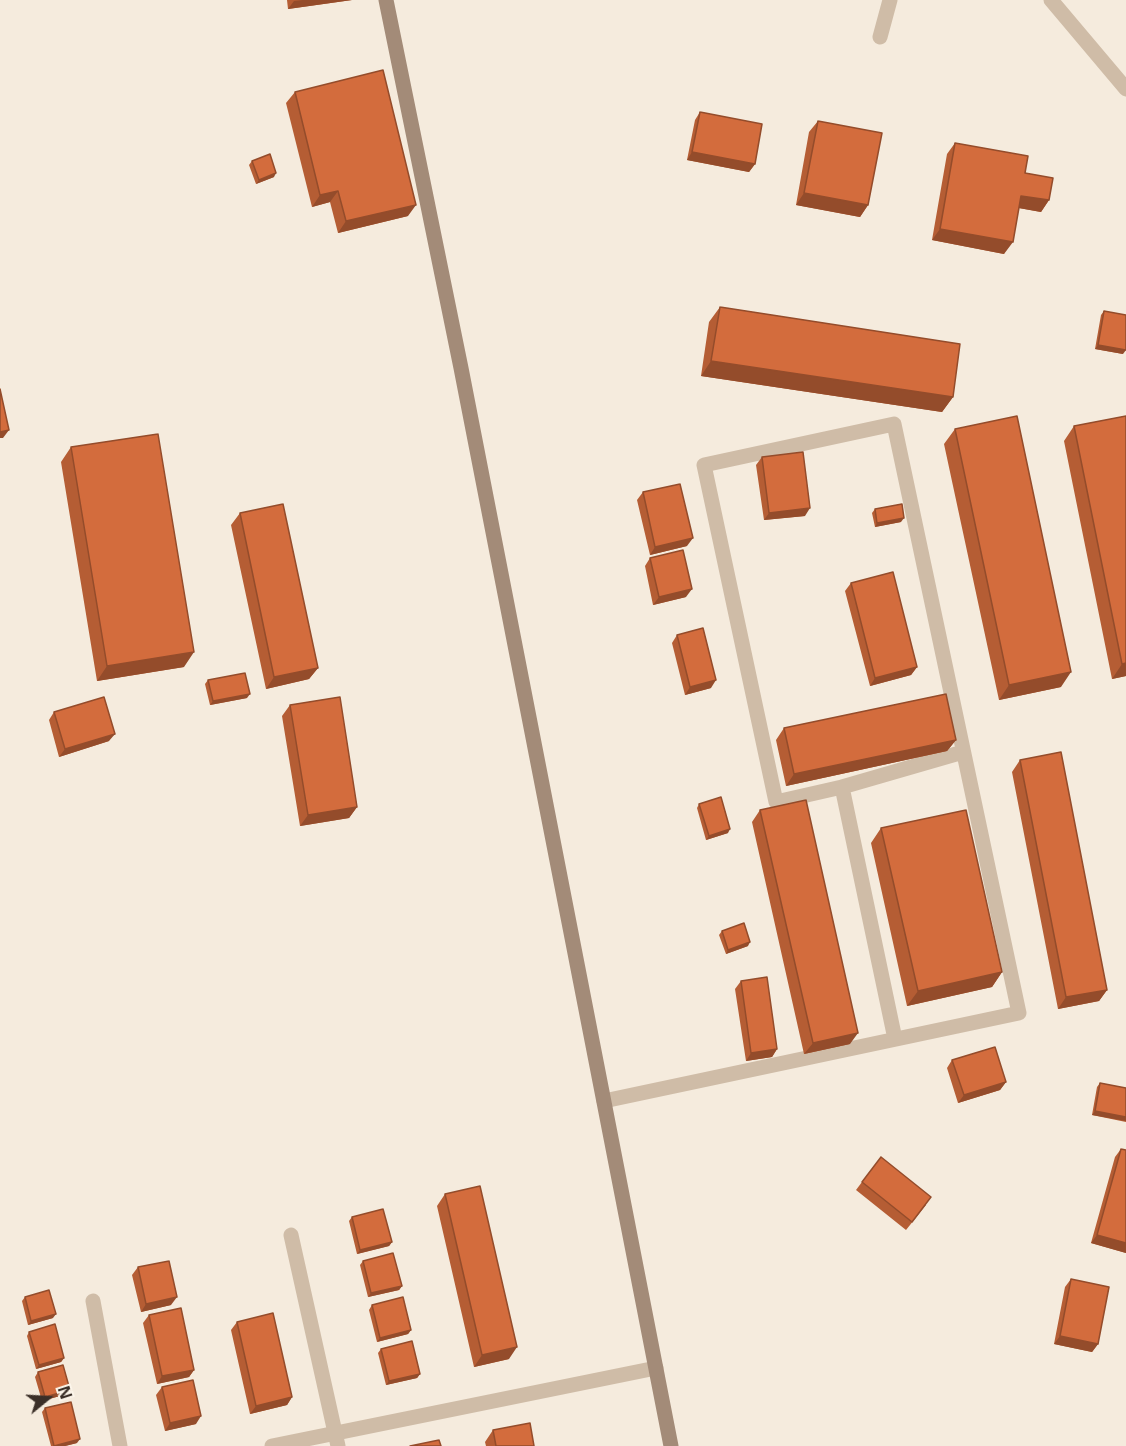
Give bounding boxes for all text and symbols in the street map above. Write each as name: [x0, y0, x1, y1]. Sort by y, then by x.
north arrow: [18, 1368, 78, 1428]
text: N: [53, 1383, 78, 1402]

